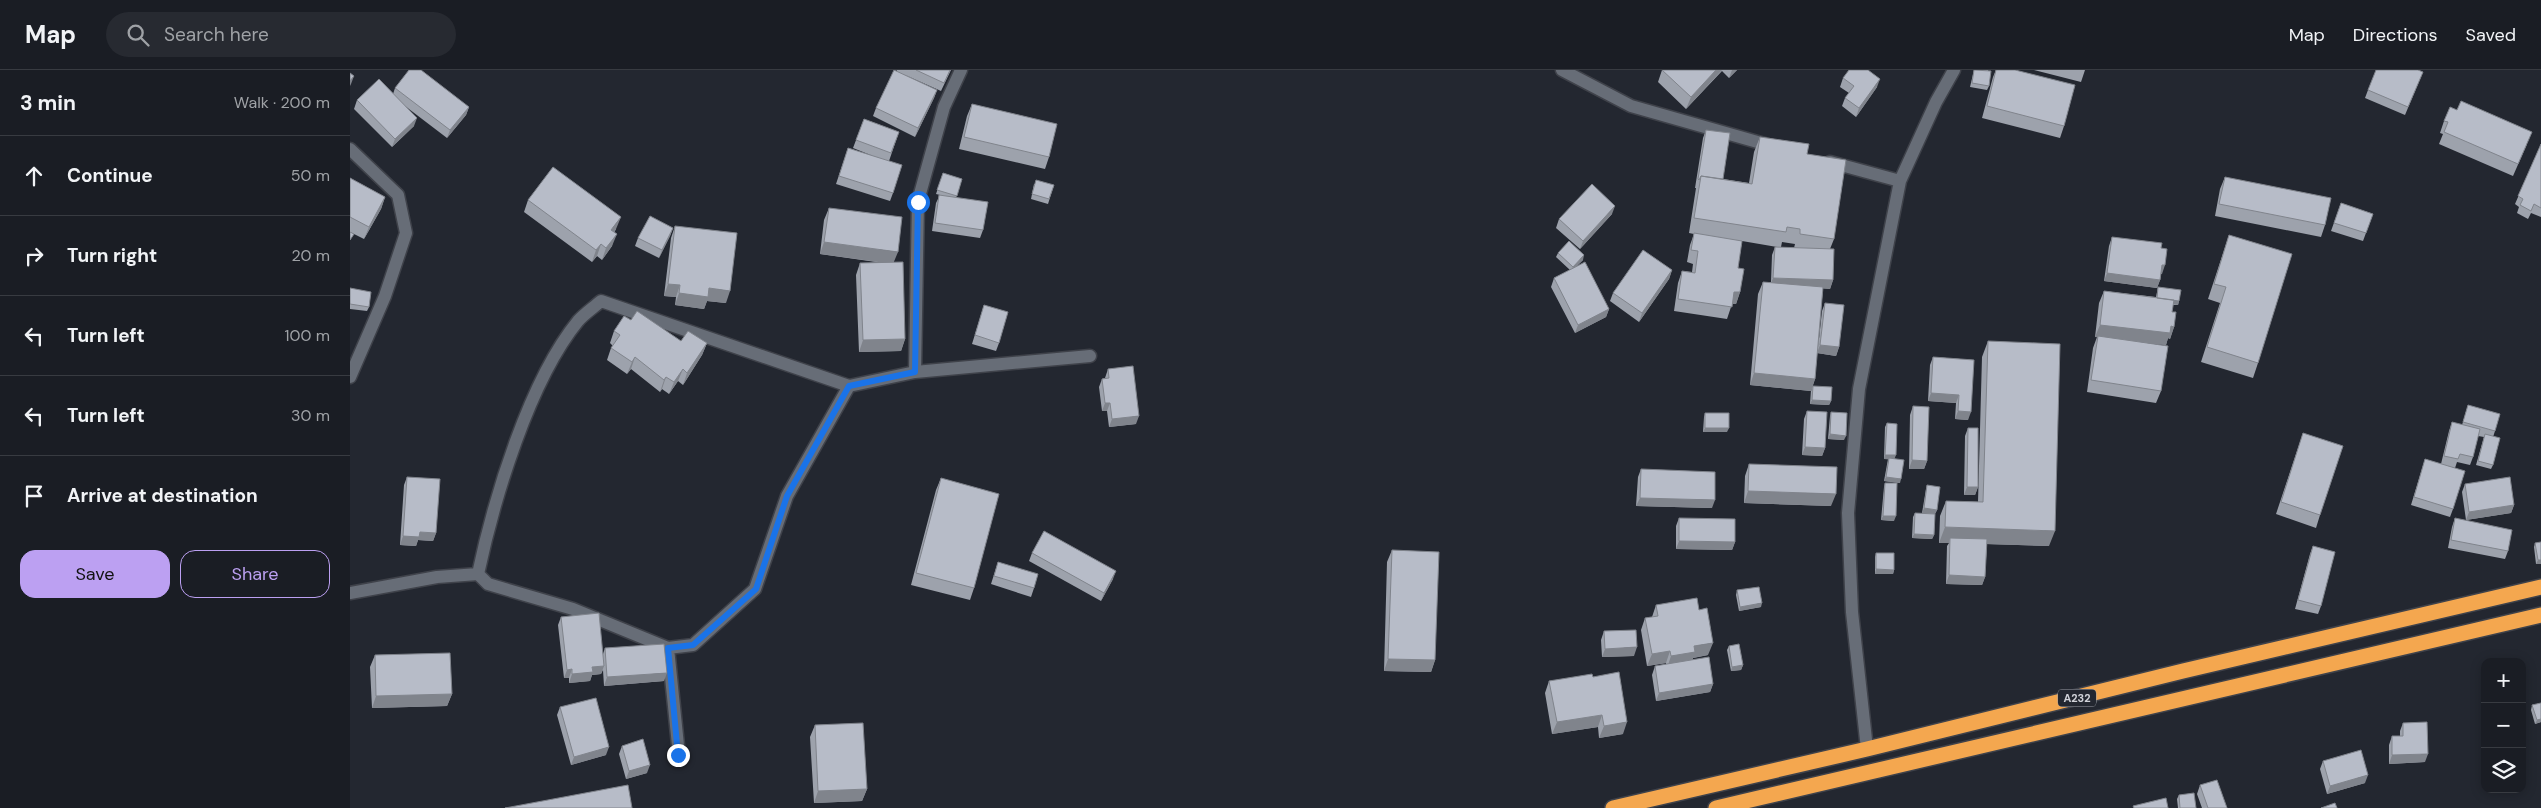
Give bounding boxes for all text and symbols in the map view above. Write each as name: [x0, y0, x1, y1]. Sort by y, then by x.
search box: [106, 12, 456, 57]
text: Map: [25, 19, 76, 50]
icon: search: [124, 21, 152, 49]
text: Search here: [164, 22, 269, 47]
text: Map: [2289, 23, 2325, 47]
text: Directions: [2353, 23, 2438, 47]
text: Saved: [2466, 23, 2516, 47]
text: 3 min: [20, 89, 76, 117]
text: Walk · 200 m: [234, 92, 330, 113]
icon: ahead: [20, 162, 48, 190]
text: Continue: [67, 163, 153, 188]
text: 50 m: [291, 165, 330, 186]
route start: [907, 191, 930, 214]
icon: right: [20, 242, 48, 270]
text: Turn right: [67, 243, 157, 268]
text: 20 m: [291, 245, 330, 266]
icon: left: [20, 322, 48, 350]
text: Turn left: [67, 323, 145, 348]
text: 100 m: [285, 325, 330, 346]
icon: left: [20, 402, 48, 430]
text: Turn left: [67, 403, 145, 428]
text: 30 m: [291, 405, 330, 426]
icon: arrive: [20, 482, 48, 510]
text: Arrive at destination: [67, 483, 258, 508]
button: Save: [20, 550, 170, 598]
button: Share: [180, 550, 330, 598]
map controls: [2481, 658, 2526, 793]
button: +: [2481, 658, 2526, 703]
road number: A232: [2058, 690, 2096, 706]
button: −: [2481, 703, 2526, 748]
route end: [667, 744, 690, 767]
button: layers: [2481, 748, 2526, 793]

